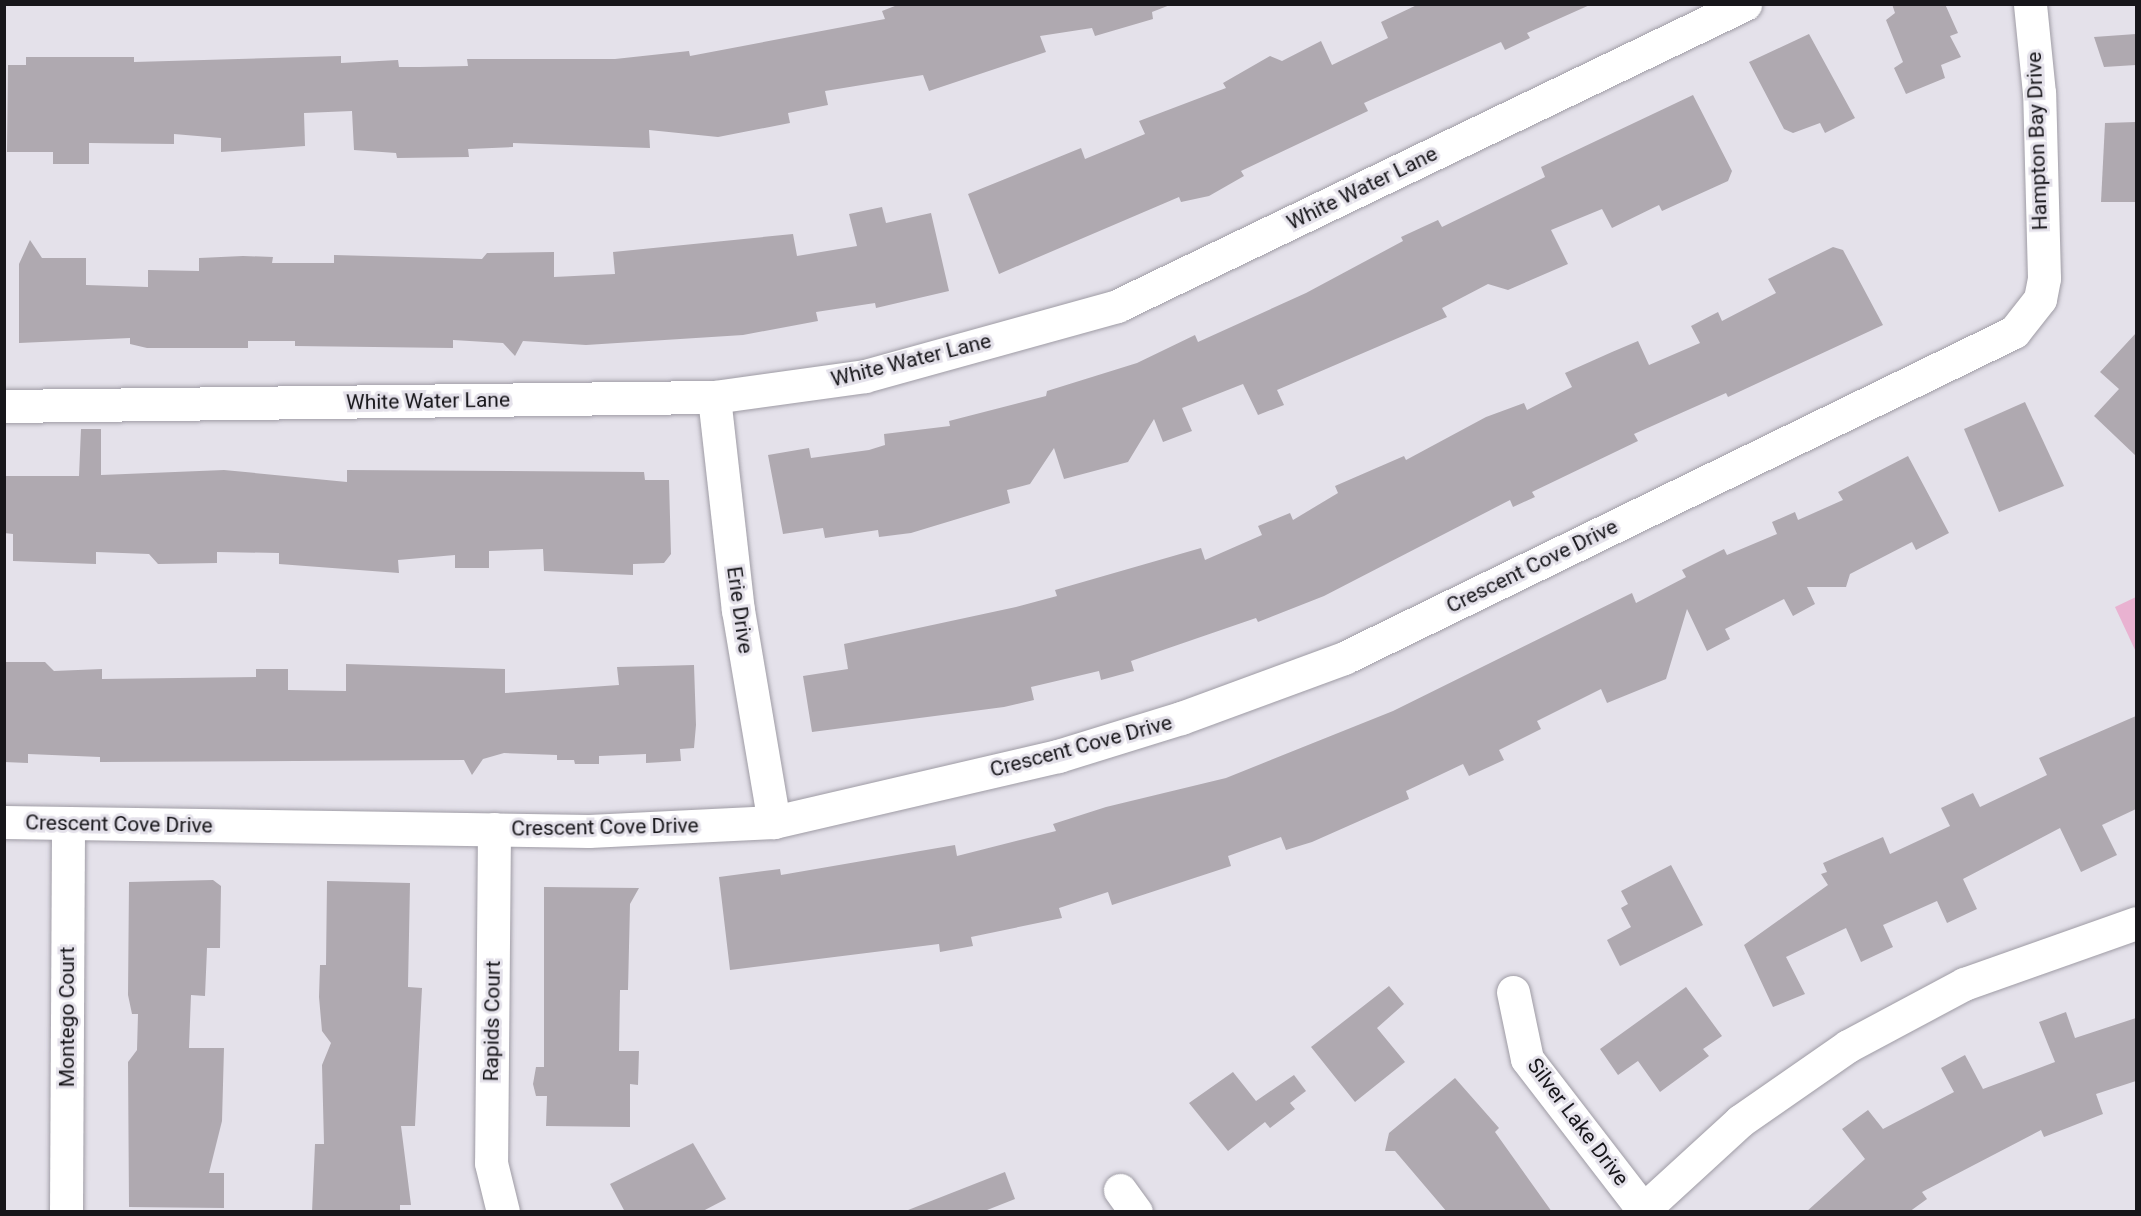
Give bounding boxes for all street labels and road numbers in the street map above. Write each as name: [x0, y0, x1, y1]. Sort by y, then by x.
street label: Hampton Bay Drive: [2021, 51, 2053, 231]
street label: White Water Lane: [1283, 141, 1441, 235]
street label: White Water Lane: [828, 328, 994, 392]
street label: White Water Lane: [346, 387, 510, 415]
street label: Crescent Cove Drive: [1442, 514, 1622, 618]
street label: Erie Drive: [721, 565, 759, 655]
street label: Crescent Cove Drive: [987, 710, 1175, 782]
street label: Crescent Cove Drive: [25, 810, 213, 838]
street label: Crescent Cove Drive: [511, 813, 699, 841]
street label: Montego Court: [54, 947, 80, 1087]
street label: Rapids Court: [478, 960, 506, 1082]
street label: Silver Lake Drive: [1522, 1053, 1634, 1191]

